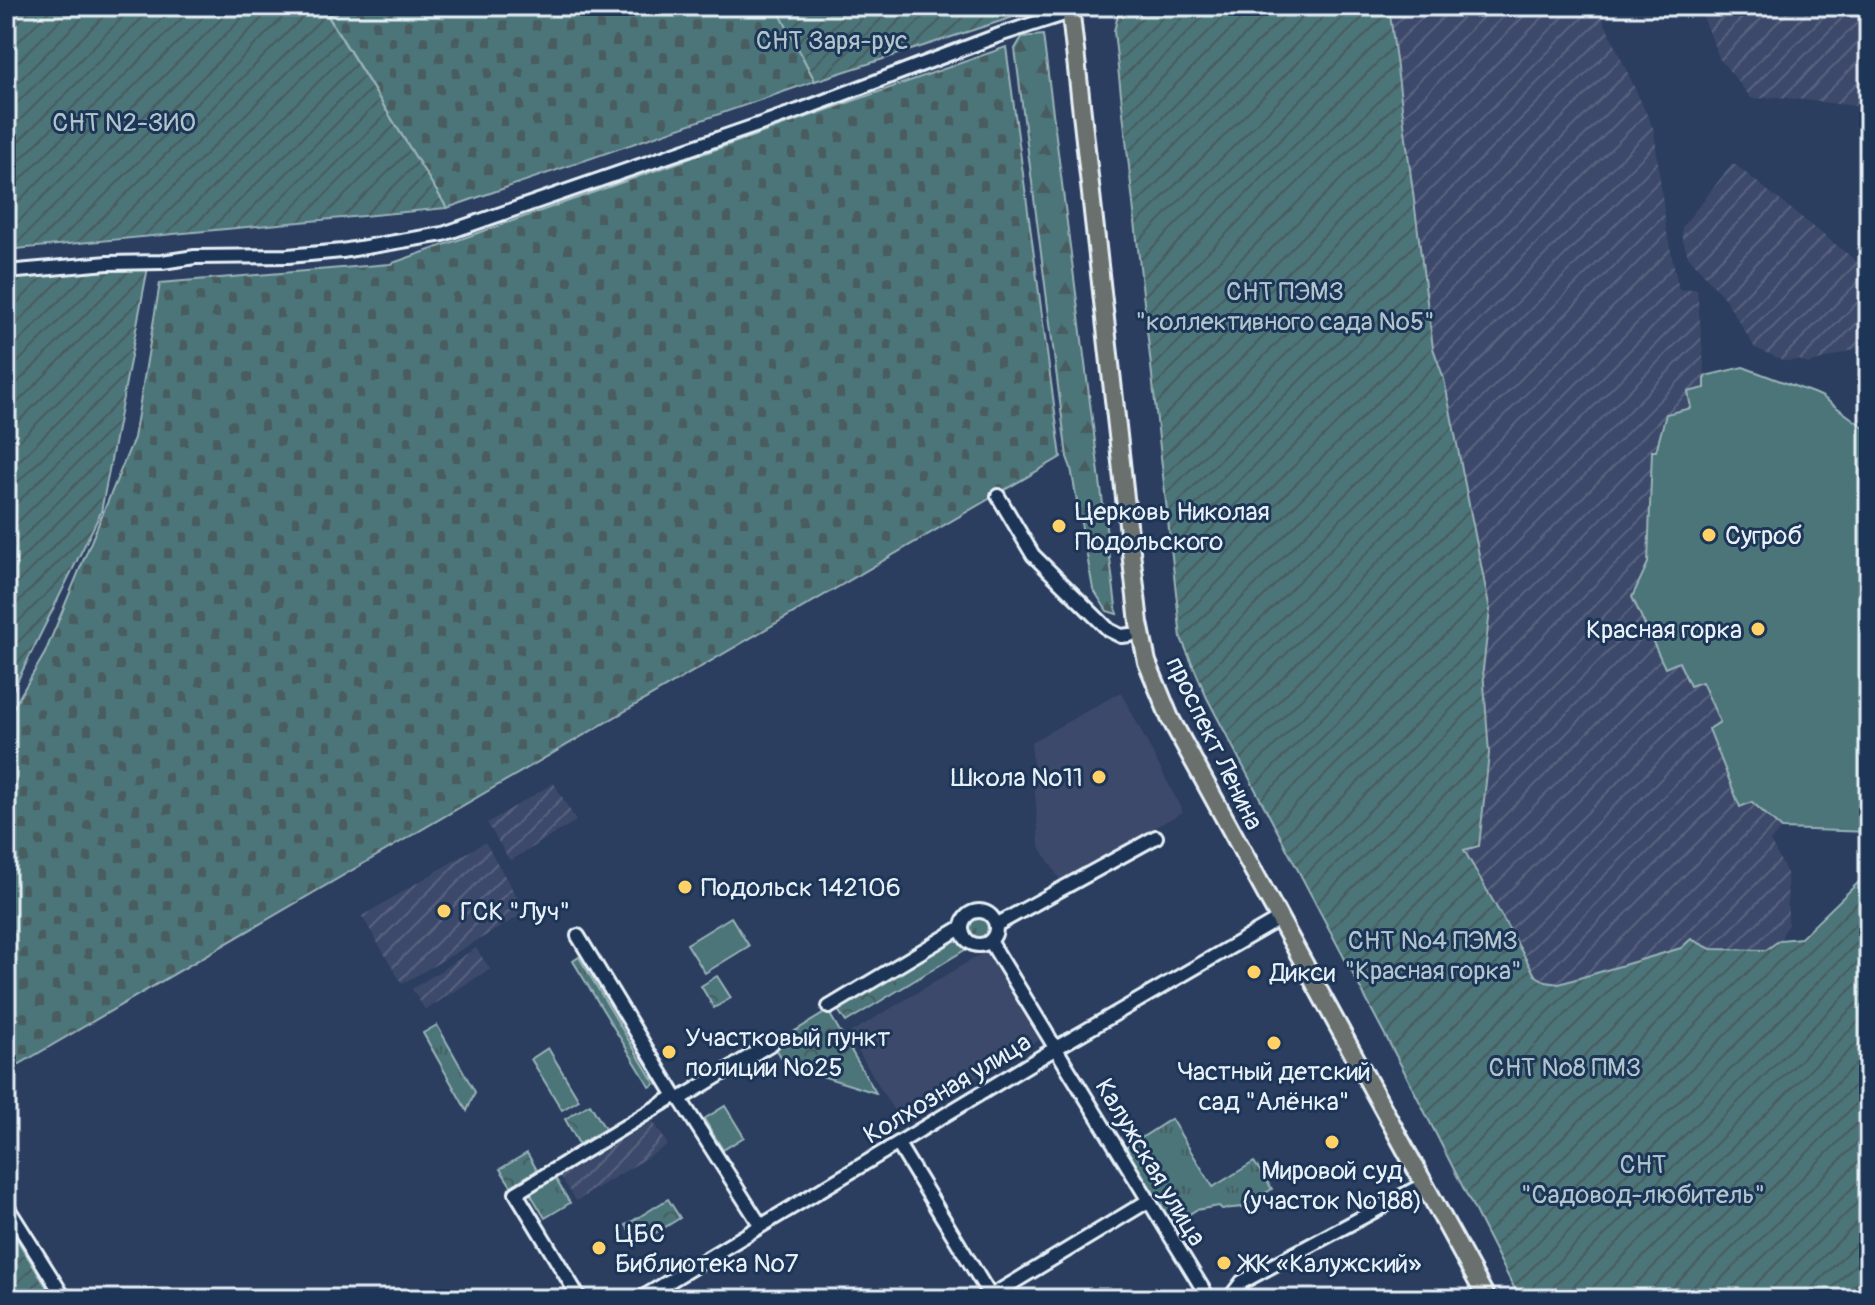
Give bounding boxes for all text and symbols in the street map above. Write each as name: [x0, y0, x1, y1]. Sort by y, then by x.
park label: СНТ Заря-рус: [756, 25, 908, 57]
park label: СНТ N2-ЗИО: [52, 107, 196, 139]
park label: СНТ ПЭМЗ "коллективного сада №5": [1135, 276, 1435, 338]
place label: Церковь Николая Подольского: [1075, 496, 1270, 558]
marker: Церковь Николая Подольского: [1050, 517, 1068, 535]
place label: Сугроб: [1725, 520, 1802, 552]
marker: Сугроб: [1700, 526, 1718, 544]
place label: Красная горка: [1586, 614, 1742, 646]
marker: Красная горка: [1749, 620, 1767, 638]
street label: проспект Ленина: [1158, 652, 1270, 835]
place label: Школа №11: [951, 762, 1083, 794]
marker: Школа №11: [1090, 768, 1108, 786]
place label: Подольск 142106: [701, 872, 901, 904]
marker: Подольск 142106: [676, 878, 694, 896]
place label: ГСК "Луч": [460, 896, 570, 928]
marker: ГСК "Луч": [435, 902, 453, 920]
park label: СНТ №4 ПЭМЗ "Красная горка": [1344, 925, 1522, 987]
place label: Дикси: [1269, 957, 1336, 989]
marker: Дикси: [1245, 963, 1263, 981]
place label: Участковый пункт полиции №25: [685, 1022, 890, 1084]
street label: Колхозная улица: [858, 1026, 1037, 1151]
marker: Частный детский сад "Алёнка": [1265, 1034, 1283, 1052]
marker: Участковый пункт полиции №25: [660, 1043, 678, 1061]
park label: СНТ №8 ПМЗ: [1489, 1052, 1641, 1084]
place label: Частный детский сад "Алёнка": [1177, 1056, 1371, 1118]
street label: Калужская улица: [1088, 1073, 1213, 1252]
marker: Мировой суд (участок №188): [1323, 1133, 1341, 1151]
park label: СНТ "Садовод-любитель": [1521, 1149, 1765, 1211]
place label: Мировой суд (участок №188): [1242, 1155, 1422, 1217]
place label: ЦБС Библиотека №7: [615, 1218, 799, 1280]
marker: ЦБС Библиотека №7: [590, 1239, 608, 1257]
place label: ЖК «Калужский»: [1236, 1248, 1421, 1280]
marker: ЖК «Калужский»: [1215, 1254, 1233, 1272]

